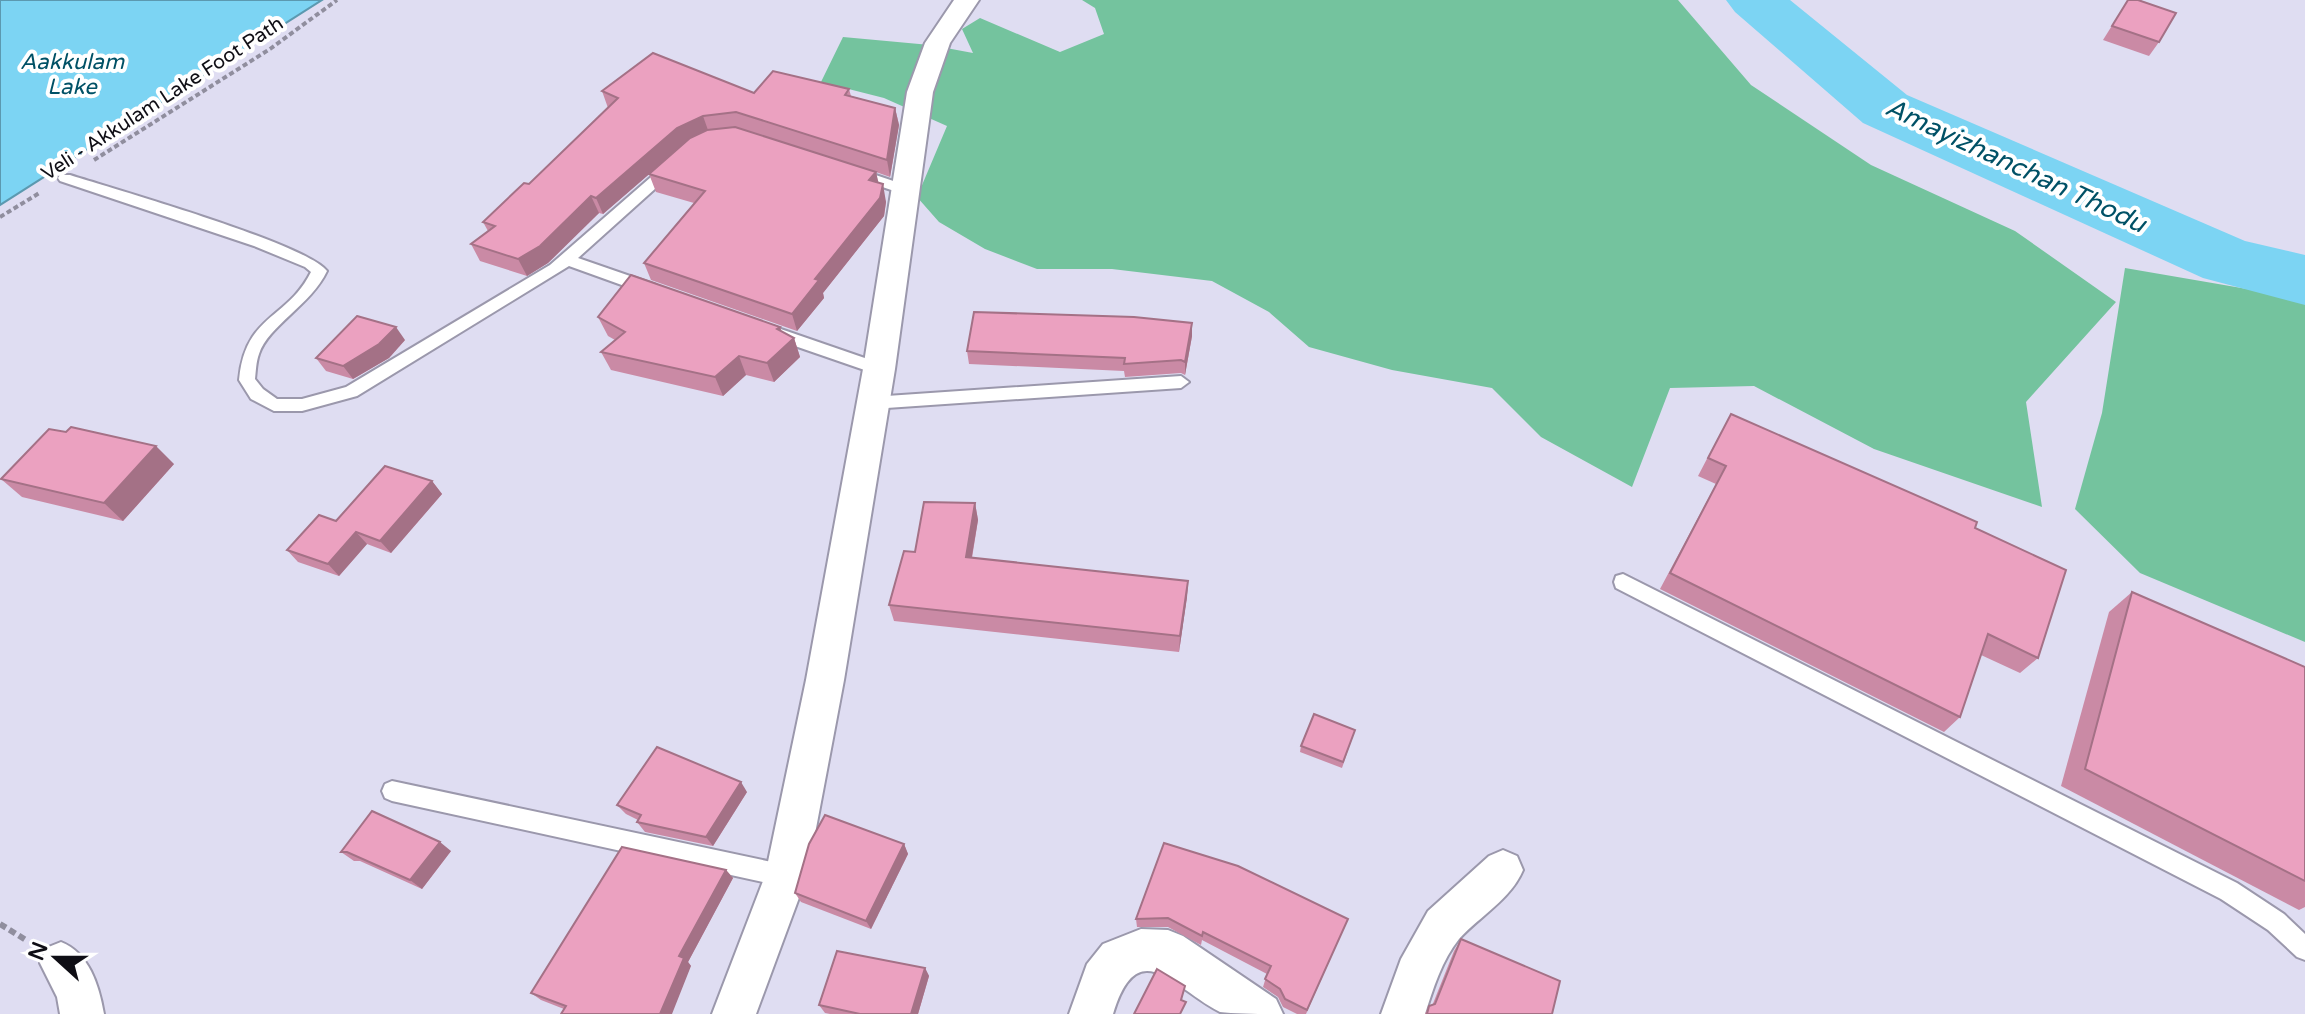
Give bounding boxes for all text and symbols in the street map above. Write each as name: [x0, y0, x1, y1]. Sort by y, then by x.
street label: Veli - Akkulam Lake Foot Path: [37, 12, 288, 186]
water label: Aakkulam Lake: [20, 49, 125, 100]
water label: Amayizhanchan Thodu: [1881, 91, 2152, 240]
north arrow: [16, 918, 96, 998]
text: N: [23, 938, 54, 964]

